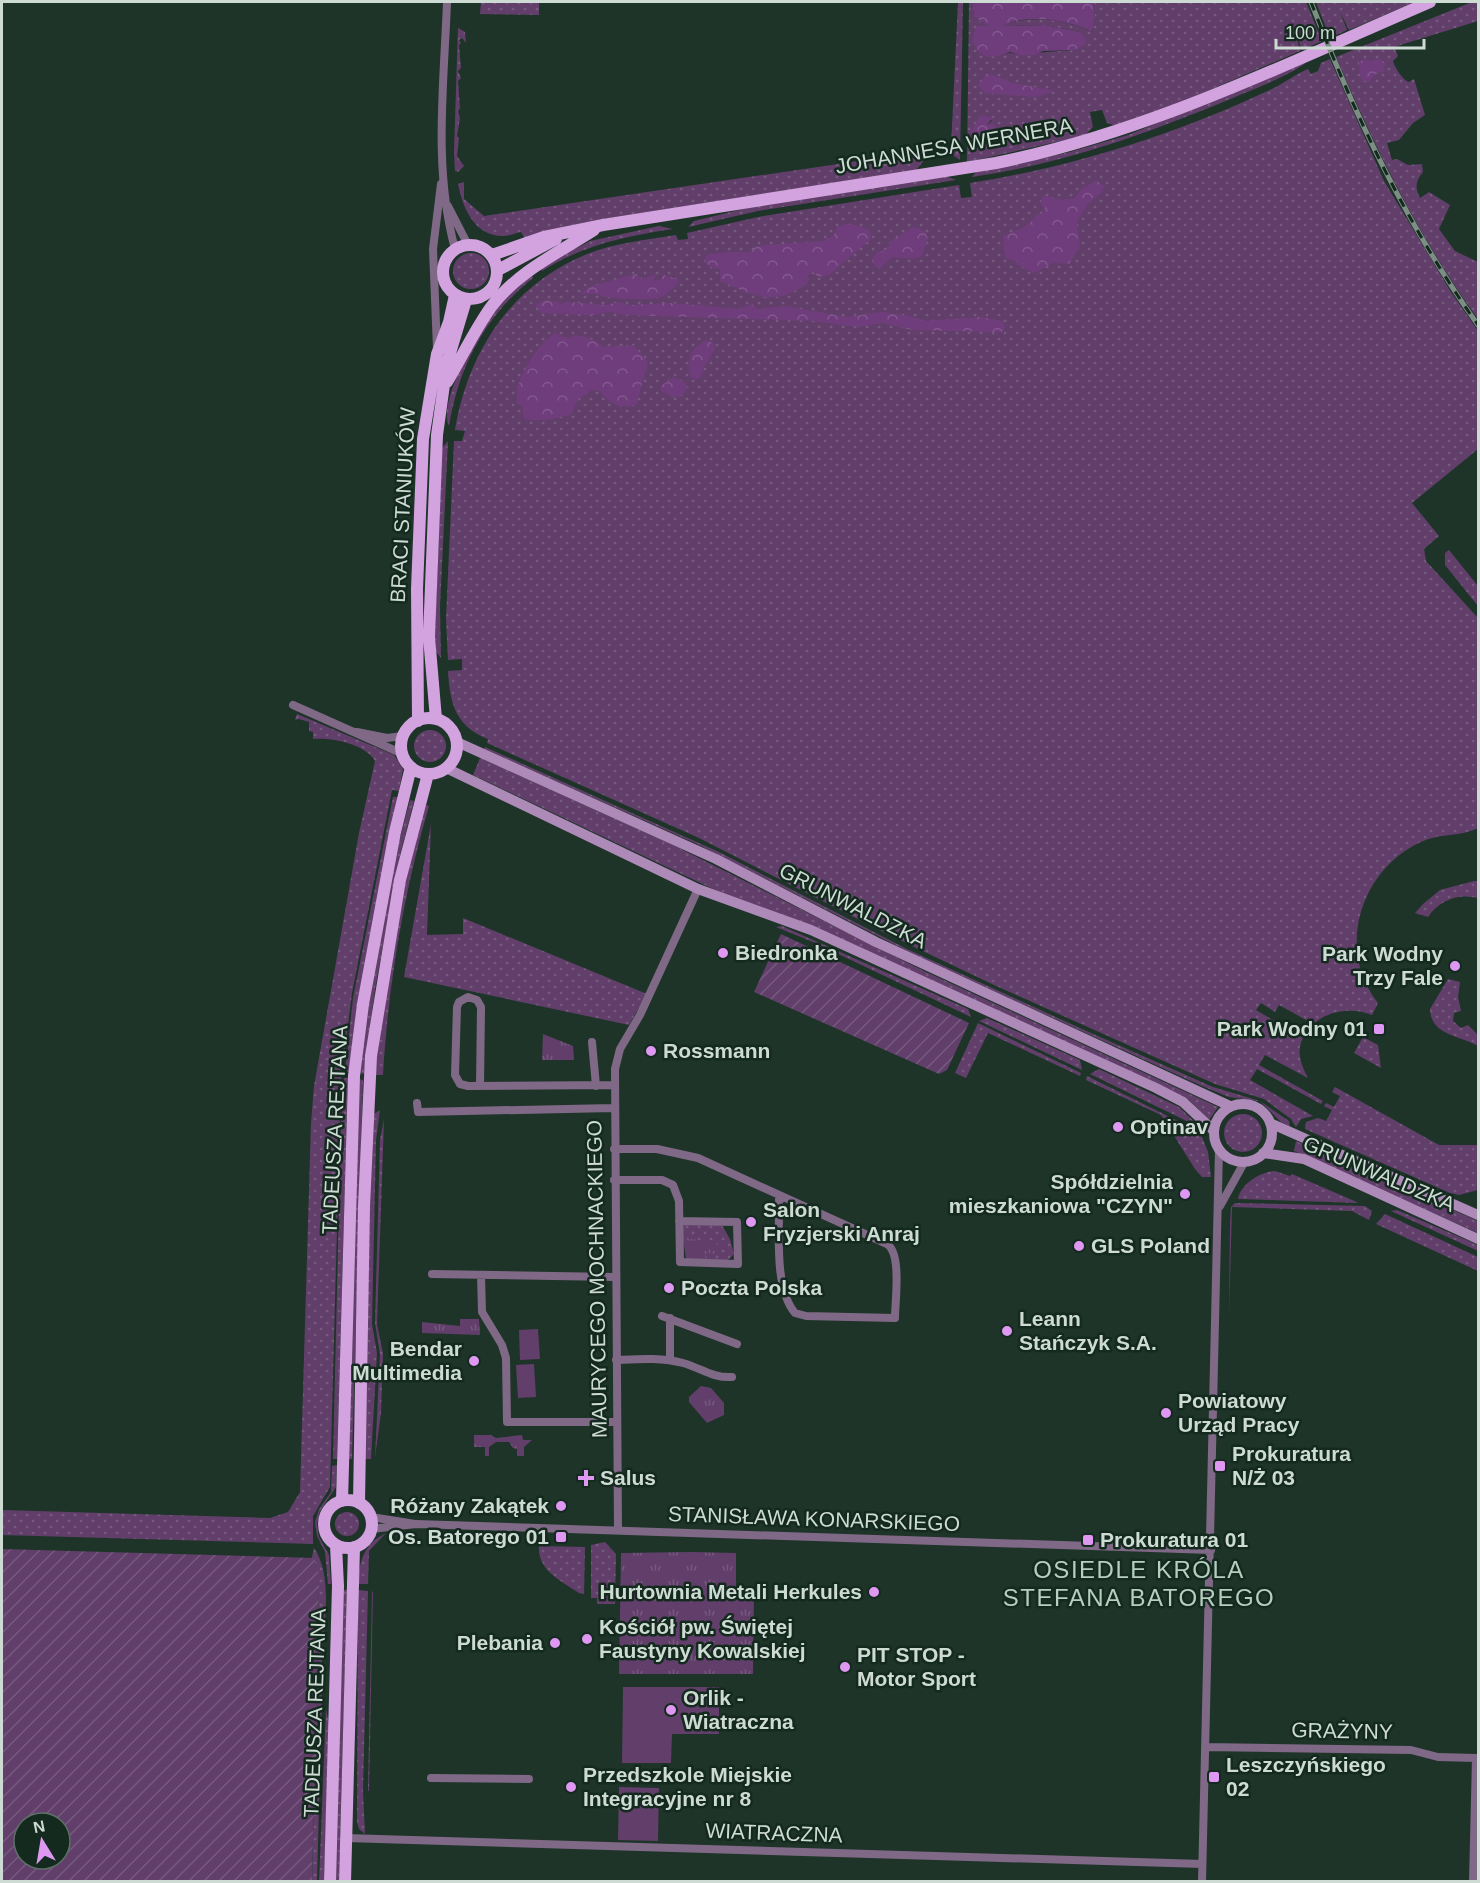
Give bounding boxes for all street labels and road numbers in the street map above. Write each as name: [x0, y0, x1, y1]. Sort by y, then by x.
street label: JOHANNESA WERNERA: [834, 113, 1074, 178]
street label: BRACI STANIUKÓW: [386, 407, 419, 603]
street label: GRUNWALDZKA: [776, 858, 931, 953]
street label: TADEUSZA REJTANA: [318, 1025, 351, 1235]
street label: MAURYCEGO MOCHNACKIEGO: [582, 1120, 611, 1438]
street label: GRUNWALDZKA: [1300, 1131, 1459, 1216]
street label: STANISŁAWA KONARSKIEGO: [668, 1502, 960, 1535]
street label: TADEUSZA REJTANA: [299, 1608, 330, 1818]
street label: GRAŻYNY: [1291, 1718, 1393, 1743]
street label: WIATRACZNA: [705, 1819, 843, 1846]

